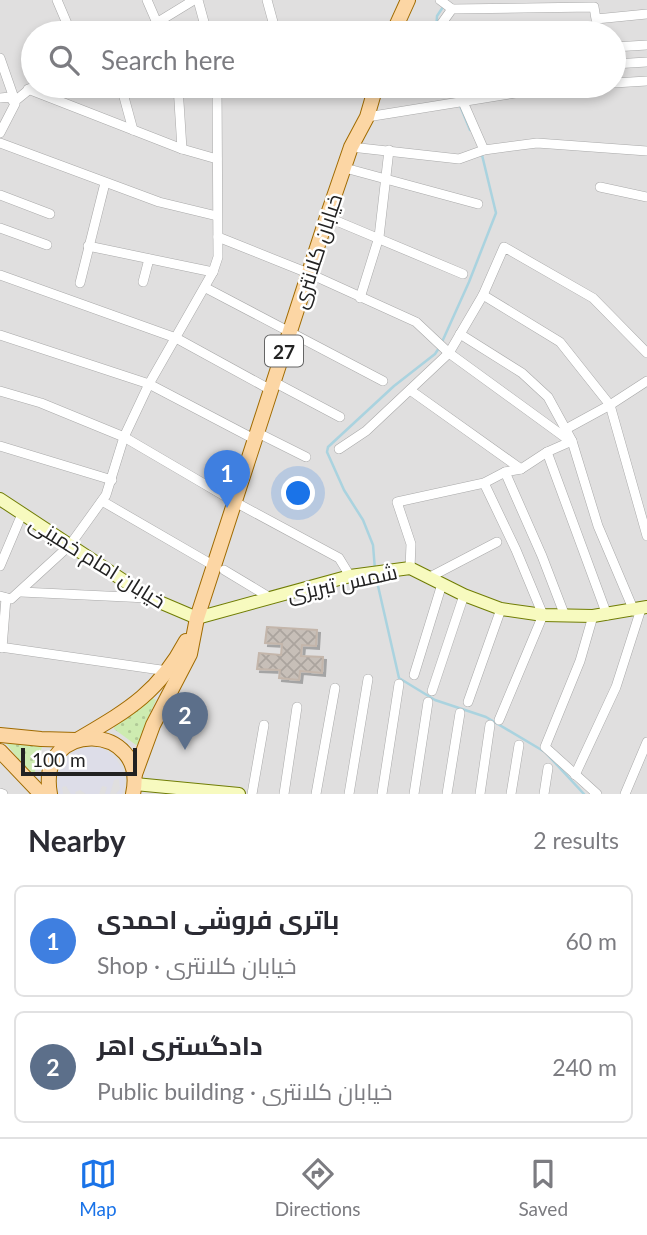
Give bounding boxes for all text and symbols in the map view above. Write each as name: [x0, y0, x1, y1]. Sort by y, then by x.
search box: [21, 21, 626, 98]
icon: search: [45, 41, 83, 79]
text: Search here: [101, 44, 235, 76]
street label: خیابان کلانتری: [286, 190, 348, 312]
road number: 27: [265, 336, 303, 366]
pin: 1: [204, 450, 250, 508]
your location: [281, 476, 315, 510]
street label: خیابان امام خمینی: [24, 509, 171, 615]
street label: شمس تبریزی: [285, 558, 400, 608]
pin: 2: [162, 692, 208, 750]
scale bar: [21, 745, 136, 777]
text: 100 m: [32, 748, 86, 771]
text: Nearby: [28, 822, 126, 858]
text: 2 results: [533, 826, 619, 854]
text: باتری فروشی احمدی: [97, 903, 339, 935]
text: 1: [46, 927, 60, 955]
text: 60 m: [566, 927, 617, 955]
text: Shop · خیابان کلانتری: [97, 951, 296, 979]
text: دادگستری اهر: [97, 1029, 263, 1061]
text: 2: [46, 1053, 60, 1081]
text: 240 m: [552, 1053, 617, 1081]
text: Public building · خیابان کلانتری: [97, 1077, 393, 1105]
tab: Map: [79, 1155, 117, 1220]
tab: Directions: [275, 1155, 361, 1220]
tab: Saved: [518, 1155, 568, 1220]

